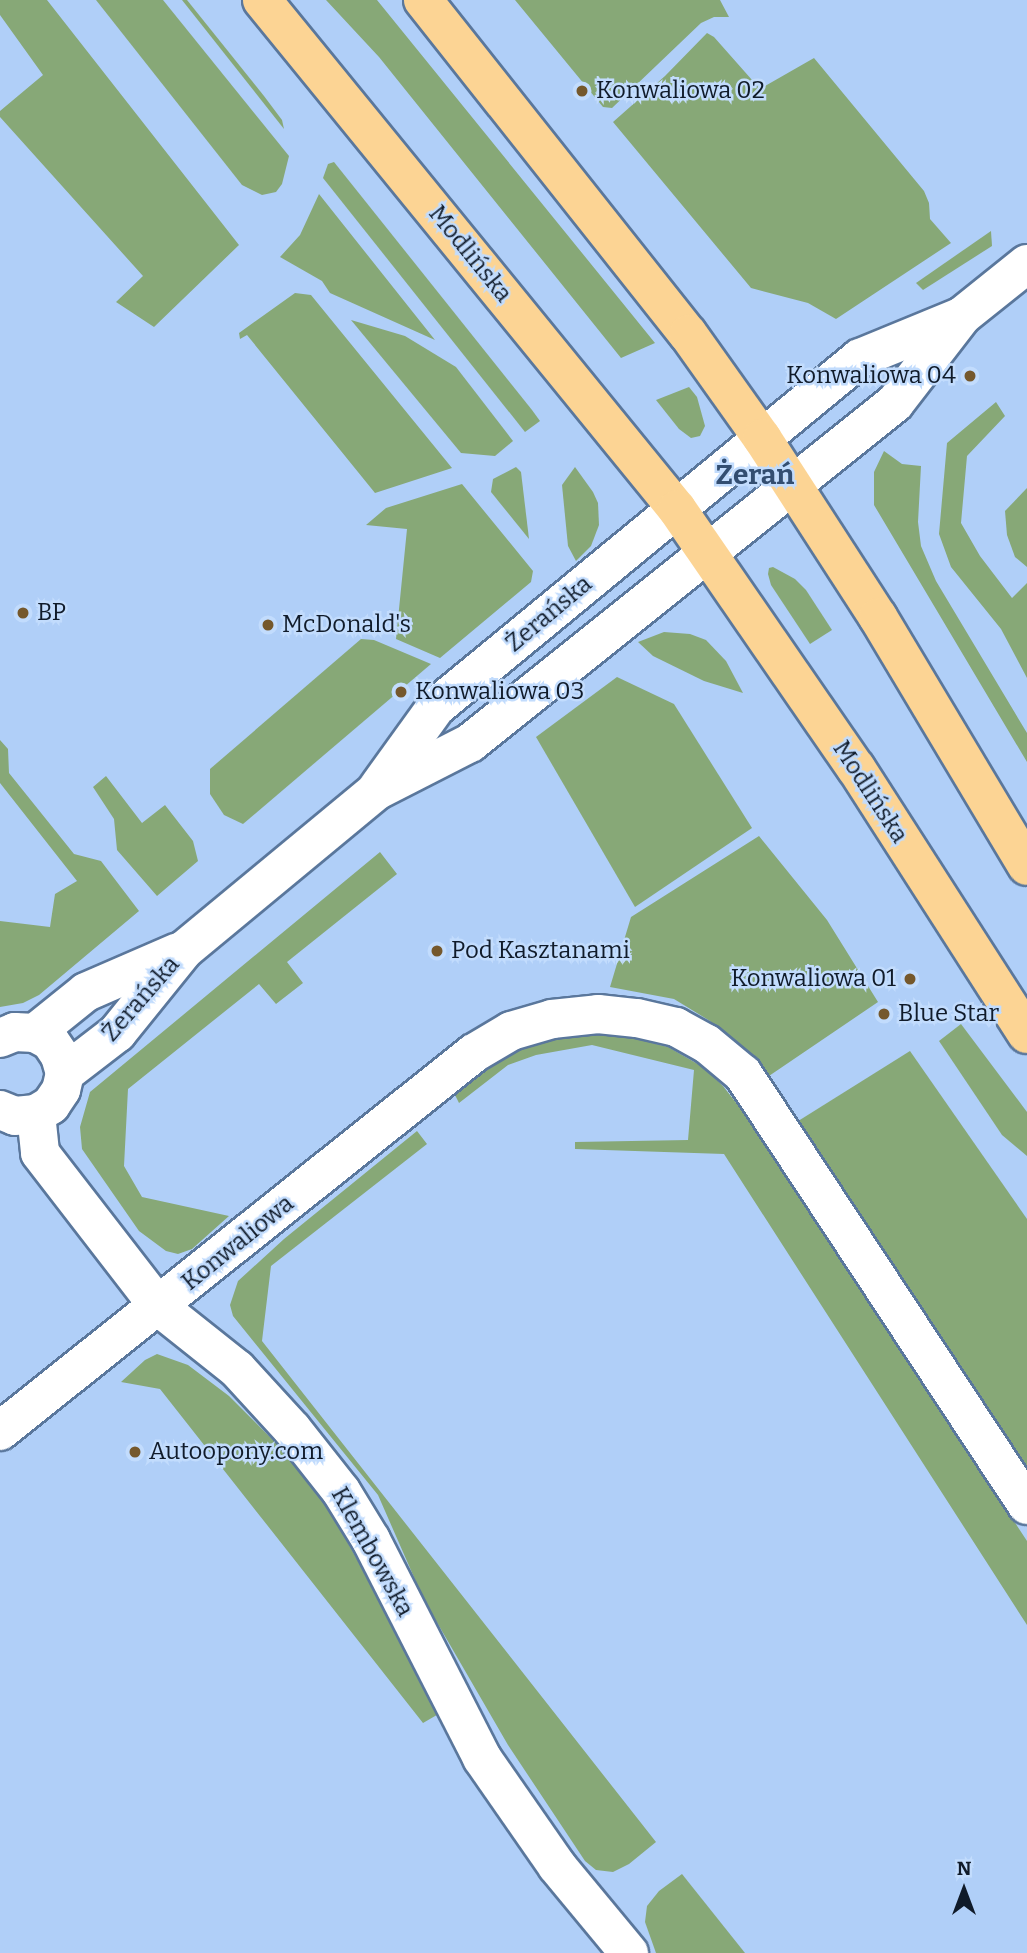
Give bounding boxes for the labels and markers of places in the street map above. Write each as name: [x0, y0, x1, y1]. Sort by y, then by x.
place label: Konwaliowa 02: [596, 77, 765, 105]
marker: Konwaliowa 02: [574, 83, 590, 99]
place label: Konwaliowa 04: [786, 362, 956, 390]
marker: Konwaliowa 04: [962, 368, 978, 384]
place label: BP: [37, 599, 66, 627]
marker: BP: [15, 605, 31, 621]
place label: McDonald's: [282, 611, 411, 639]
marker: McDonald's: [260, 617, 276, 633]
place label: Konwaliowa 03: [415, 678, 584, 706]
marker: Konwaliowa 03: [393, 684, 409, 700]
place label: Pod Kasztanami: [451, 937, 630, 965]
marker: Pod Kasztanami: [429, 943, 445, 959]
place label: Konwaliowa 01: [731, 965, 896, 993]
marker: Konwaliowa 01: [902, 971, 918, 987]
place label: Blue Star: [898, 1000, 999, 1028]
marker: Blue Star: [876, 1006, 892, 1022]
place label: Autoopony.com: [149, 1438, 323, 1466]
marker: Autoopony.com: [127, 1444, 143, 1460]

